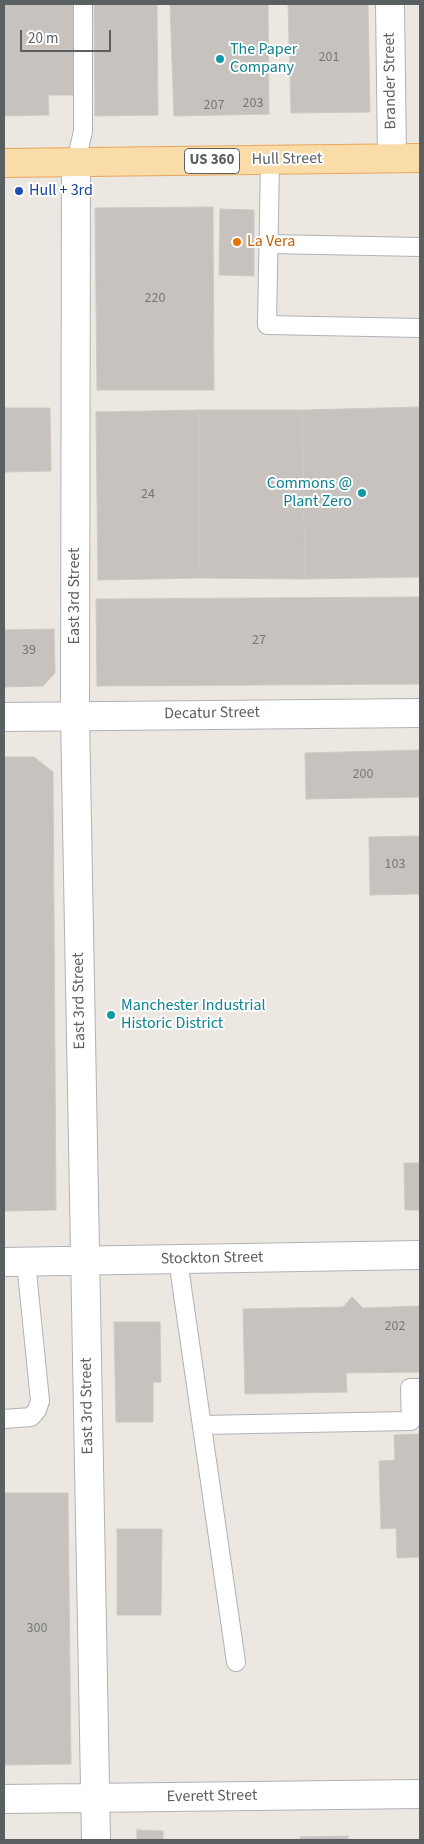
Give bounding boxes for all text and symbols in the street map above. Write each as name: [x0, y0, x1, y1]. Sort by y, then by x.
scale bar: [22, 20, 114, 52]
text: 20 m: [28, 28, 58, 49]
street label: Brander Street: [381, 32, 401, 130]
place label: The Paper Company: [230, 40, 297, 78]
house number: 201: [319, 50, 339, 66]
marker: The Paper Company: [214, 53, 226, 65]
house number: 203: [243, 96, 263, 112]
house number: 207: [204, 98, 224, 114]
road number: US 360: [184, 148, 240, 174]
street label: Hull Street: [252, 150, 322, 170]
place label: Hull + 3rd: [29, 181, 93, 201]
marker: Hull + 3rd: [13, 185, 25, 197]
place label: La Vera: [247, 232, 295, 252]
marker: La Vera: [231, 236, 243, 248]
house number: 220: [145, 291, 165, 307]
place label: Commons @ Plant Zero: [267, 474, 352, 512]
house number: 24: [141, 487, 155, 503]
marker: Commons @ Plant Zero: [356, 487, 368, 499]
street label: East 3rd Street: [65, 548, 85, 644]
house number: 27: [252, 633, 266, 649]
house number: 39: [22, 643, 36, 659]
street label: Decatur Street: [164, 704, 260, 724]
house number: 200: [353, 767, 373, 783]
house number: 103: [385, 857, 405, 873]
street label: East 3rd Street: [70, 952, 90, 1050]
place label: Manchester Industrial Historic District: [121, 996, 266, 1034]
marker: Manchester Industrial Historic District: [105, 1009, 117, 1021]
street label: Stockton Street: [160, 1249, 264, 1269]
house number: 202: [385, 1319, 405, 1335]
street label: East 3rd Street: [78, 1357, 98, 1455]
house number: 300: [27, 1621, 47, 1637]
street label: Everett Street: [167, 1787, 257, 1807]

